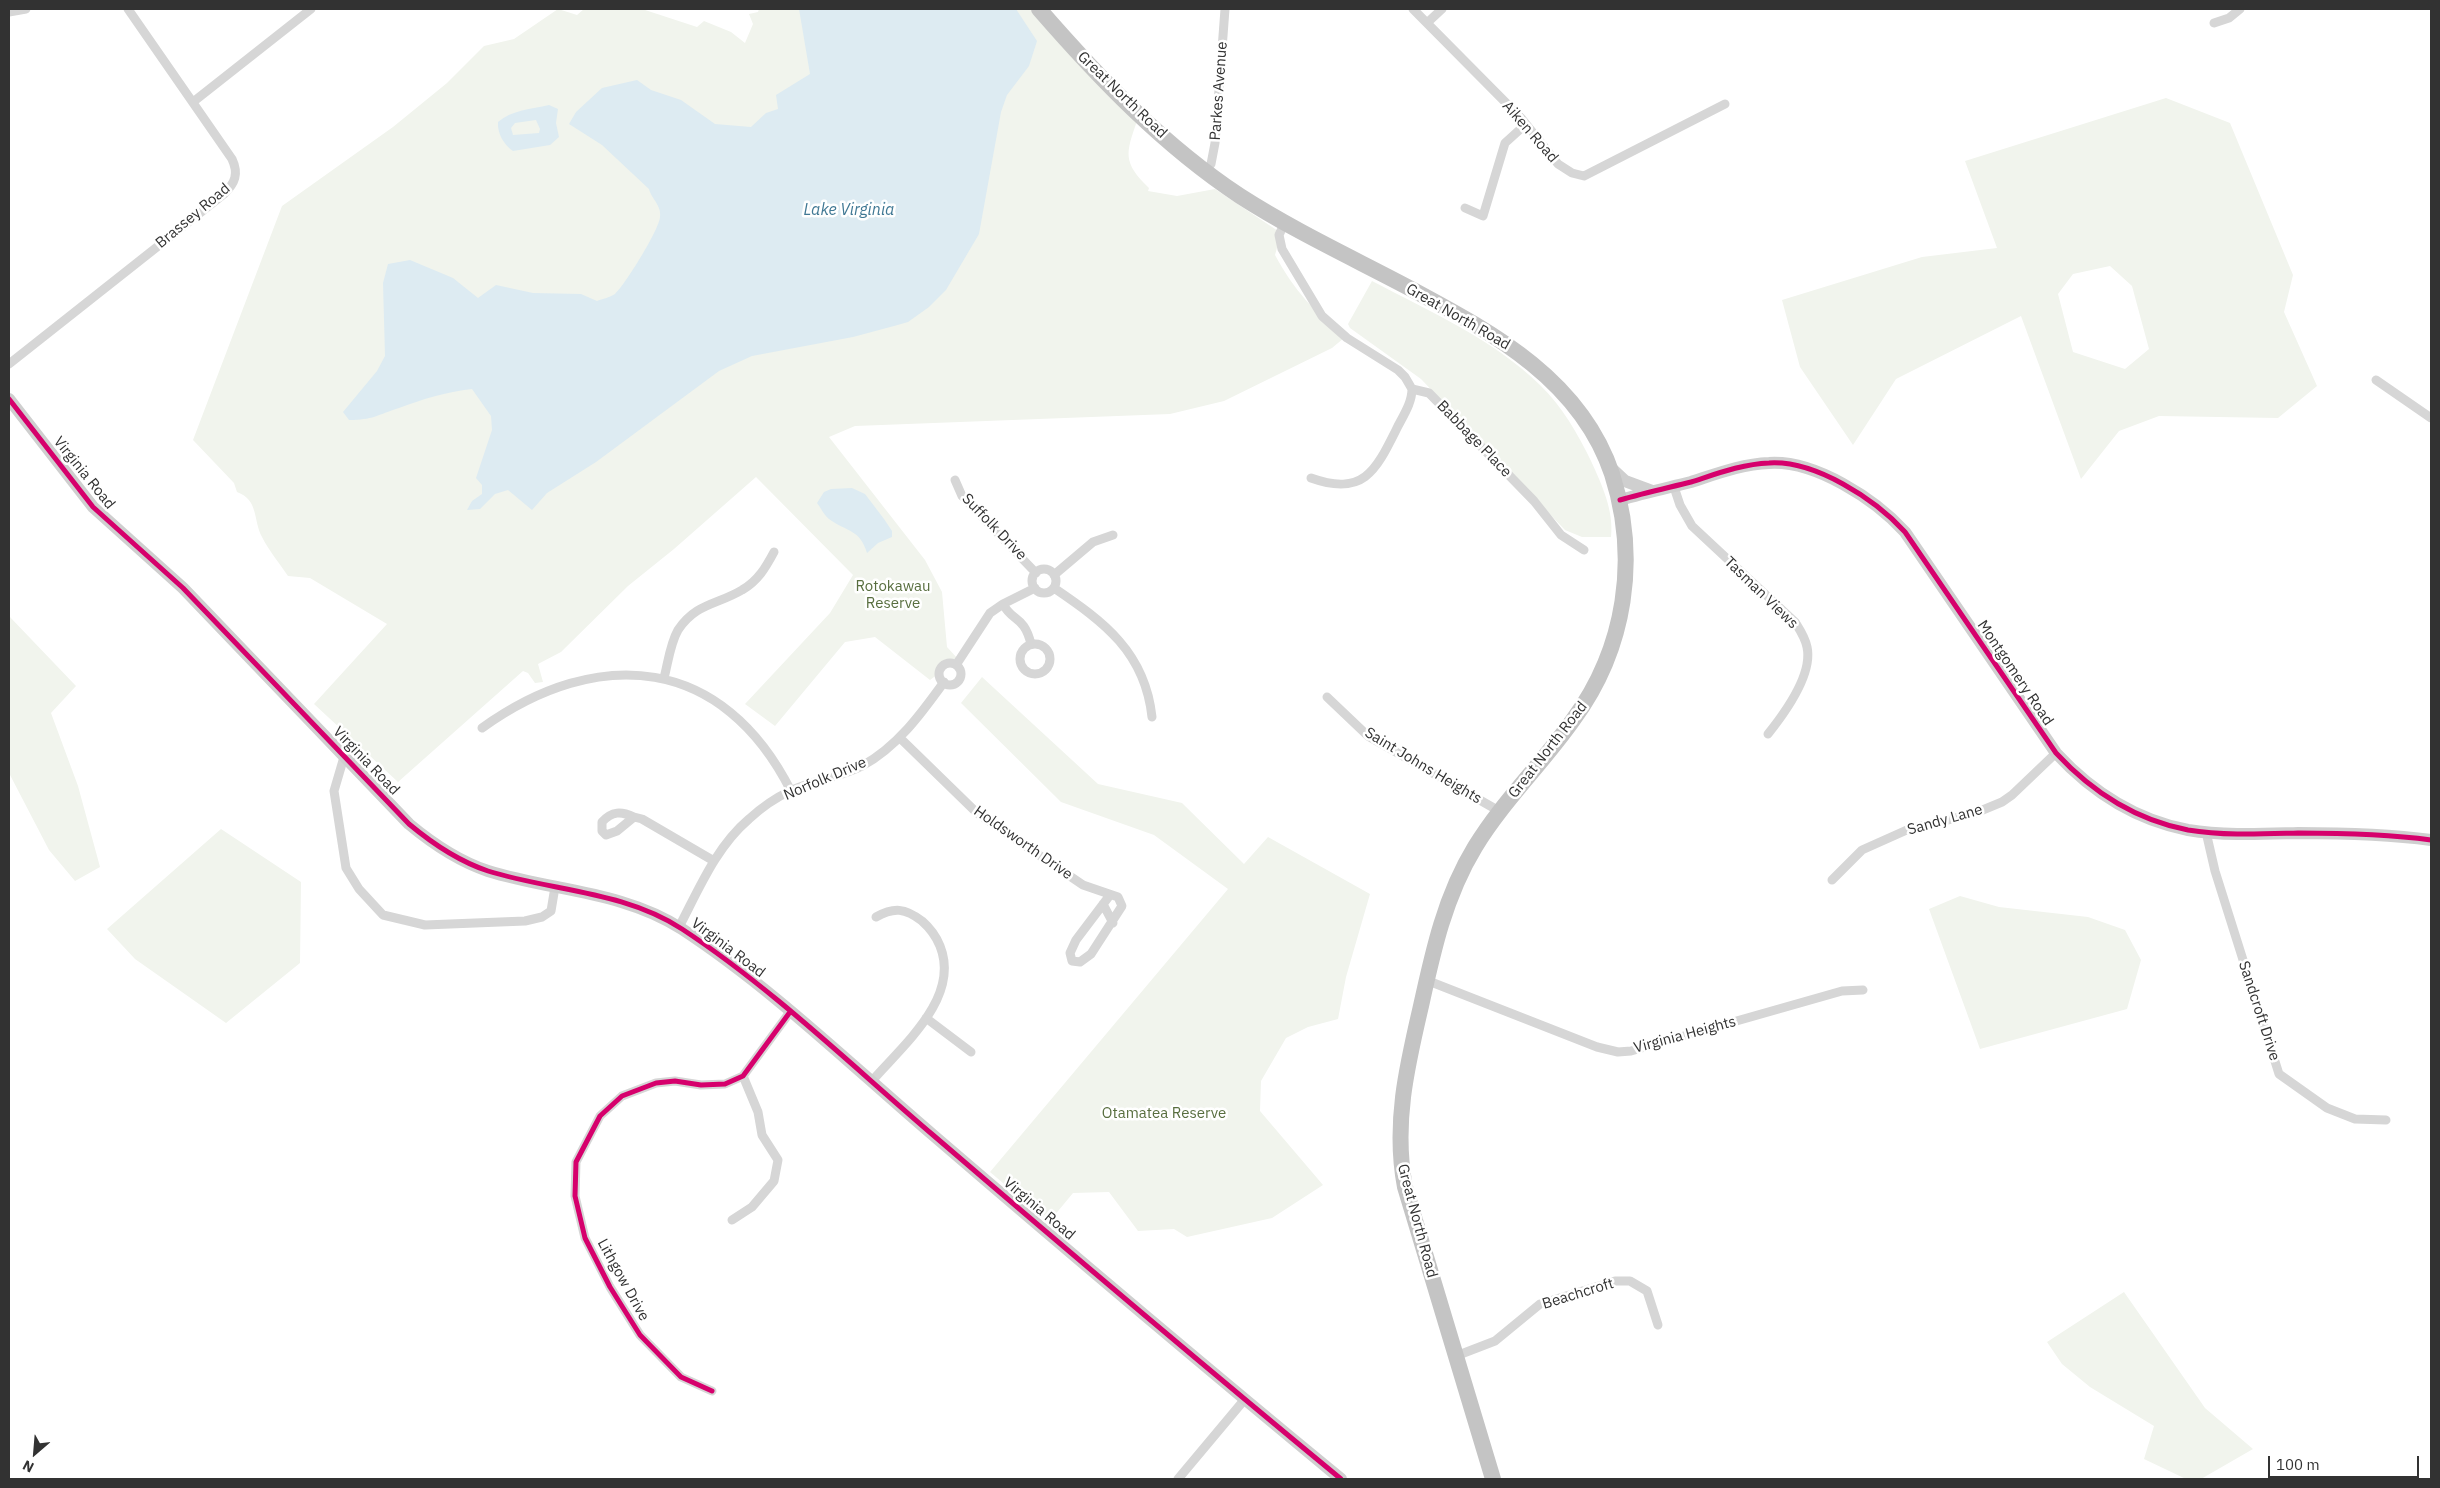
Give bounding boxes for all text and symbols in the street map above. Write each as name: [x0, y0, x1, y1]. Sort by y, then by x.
street label: Parkes Avenue: [1207, 41, 1231, 141]
street label: Great North Road: [1074, 48, 1170, 142]
street label: Aiken Road: [1498, 97, 1562, 167]
street label: Brassey Road: [152, 180, 234, 252]
water label: Lake Virginia: [804, 200, 894, 220]
street label: Great North Road: [1403, 280, 1513, 354]
street label: Babbage Place: [1433, 397, 1515, 481]
street label: Virginia Road: [49, 433, 119, 513]
street label: Suffolk Drive: [958, 490, 1030, 564]
street label: Tasman Views: [1720, 553, 1802, 633]
park label: Rotokawau Reserve: [855, 578, 931, 613]
street label: Montgomery Road: [1973, 617, 2057, 729]
street label: Great North Road: [1505, 698, 1591, 802]
street label: Virginia Road: [329, 723, 403, 799]
street label: Saint Johns Heights: [1361, 724, 1485, 808]
street label: Norfolk Drive: [781, 754, 869, 804]
street label: Sandy Lane: [1905, 801, 1985, 839]
street label: Holdsworth Drive: [970, 802, 1076, 884]
street label: Virginia Road: [687, 914, 769, 982]
street label: Sandcroft Drive: [2234, 959, 2284, 1063]
street label: Virginia Heights: [1632, 1013, 1738, 1057]
park label: Otamatea Reserve: [1102, 1105, 1226, 1123]
street label: Great North Road: [1393, 1162, 1441, 1280]
street label: Virginia Road: [1000, 1174, 1078, 1244]
street label: Lithgow Drive: [593, 1236, 653, 1324]
street label: Beachcroft: [1540, 1275, 1616, 1313]
north arrow: [10, 1428, 60, 1478]
scale bar: [2270, 1446, 2421, 1478]
text: 100 m: [2276, 1455, 2320, 1474]
text: N: [20, 1456, 37, 1477]

